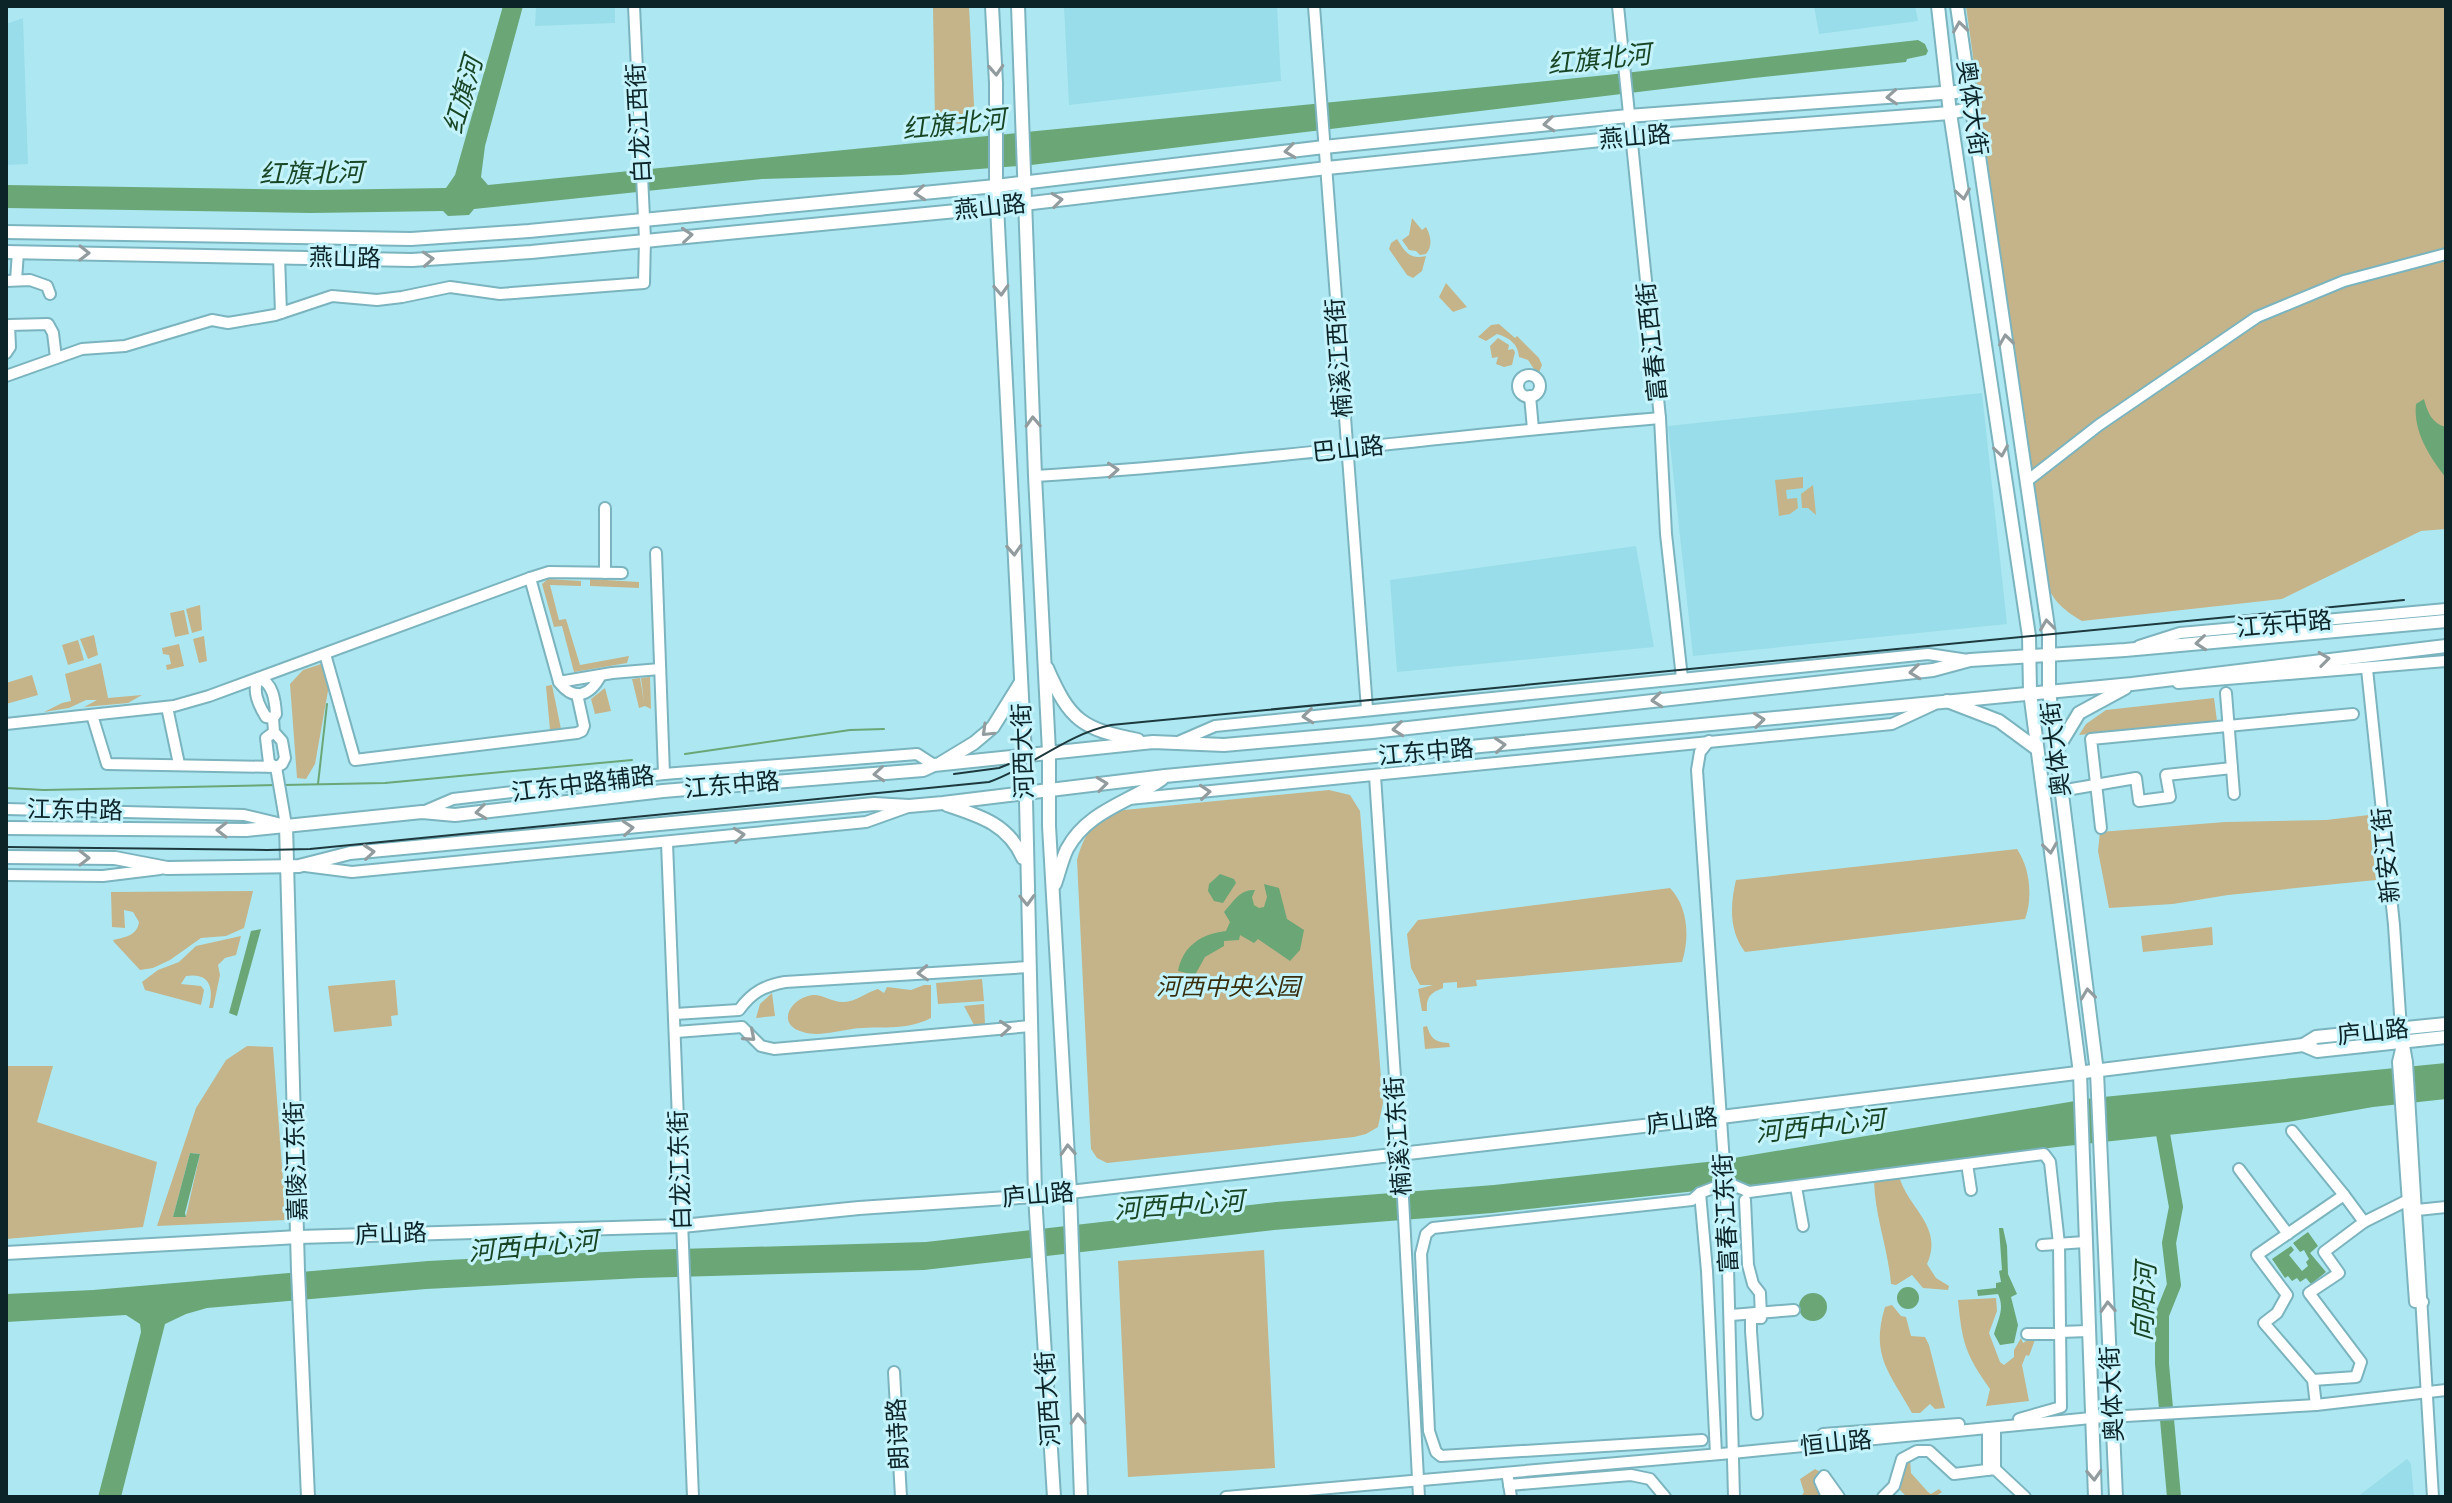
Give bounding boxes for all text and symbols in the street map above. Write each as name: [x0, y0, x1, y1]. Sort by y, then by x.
one-way arrow: [1952, 20, 1969, 34]
water label: 红旗北河: [1546, 39, 1657, 79]
water label: 红旗河: [439, 49, 490, 137]
street label: 奥体大街: [1952, 59, 1993, 157]
street label: 白龙江西街: [622, 62, 655, 184]
one-way arrow: [987, 64, 1004, 77]
one-way arrow: [1885, 88, 1898, 105]
water label: 红旗北河: [901, 104, 1012, 144]
one-way arrow: [1542, 116, 1555, 133]
street label: 燕山路: [1598, 120, 1672, 153]
one-way arrow: [1283, 143, 1296, 160]
water label: 红旗北河: [259, 158, 368, 189]
one-way arrow: [913, 184, 926, 201]
one-way arrow: [1954, 188, 1971, 201]
street label: 燕山路: [953, 189, 1027, 224]
one-way arrow: [1051, 191, 1064, 208]
one-way arrow: [681, 227, 694, 244]
street label: 燕山路: [309, 243, 381, 272]
one-way arrow: [78, 244, 91, 262]
one-way arrow: [422, 251, 435, 268]
street label: 富春江西街: [1632, 281, 1671, 403]
one-way arrow: [993, 284, 1010, 297]
street label: 楠溪江西街: [1321, 297, 1356, 419]
one-way arrow: [1998, 333, 2015, 347]
one-way arrow: [1024, 415, 1041, 428]
street label: 巴山路: [1311, 431, 1385, 466]
one-way arrow: [1992, 445, 2009, 458]
one-way arrow: [1107, 462, 1120, 479]
one-way arrow: [1006, 544, 1023, 557]
street label: 江东中路: [2235, 606, 2333, 641]
one-way arrow: [2039, 618, 2056, 631]
one-way arrow: [2194, 635, 2207, 652]
one-way arrow: [2317, 651, 2330, 668]
one-way arrow: [1908, 663, 1921, 680]
one-way arrow: [1650, 691, 1663, 708]
street label: 奥体大街: [2036, 700, 2075, 798]
street label: 河西大街: [1007, 703, 1038, 799]
one-way arrow: [1301, 707, 1314, 724]
one-way arrow: [1753, 711, 1766, 728]
one-way arrow: [1391, 720, 1404, 737]
one-way arrow: [982, 721, 996, 736]
street label: 江东中路: [1377, 734, 1475, 769]
one-way arrow: [1494, 737, 1507, 754]
street label: 江东中路辅路: [510, 761, 656, 806]
one-way arrow: [872, 765, 885, 782]
street label: 江东中路: [683, 767, 781, 802]
one-way arrow: [1095, 776, 1109, 793]
one-way arrow: [1199, 784, 1212, 801]
street label: 江东中路: [27, 795, 123, 824]
one-way arrow: [474, 804, 487, 821]
street label: 新安江街: [2367, 806, 2404, 904]
one-way arrow: [622, 820, 635, 837]
one-way arrow: [215, 821, 228, 839]
one-way arrow: [733, 826, 746, 843]
one-way arrow: [2041, 841, 2058, 855]
one-way arrow: [363, 843, 376, 860]
one-way arrow: [78, 849, 91, 867]
one-way arrow: [1018, 894, 1036, 907]
one-way arrow: [916, 965, 929, 982]
park label: 河西中央公园: [1156, 973, 1303, 1000]
one-way arrow: [2080, 987, 2097, 1001]
street label: 庐山路: [2336, 1014, 2410, 1049]
one-way arrow: [999, 1020, 1012, 1037]
one-way arrow: [741, 1027, 755, 1041]
street label: 楠溪江东街: [1380, 1075, 1415, 1197]
street label: 嘉陵江东街: [280, 1101, 311, 1221]
street label: 庐山路: [1645, 1103, 1719, 1138]
water label: 河西中心河: [1754, 1105, 1891, 1148]
street label: 白龙江东街: [664, 1110, 695, 1230]
one-way arrow: [1060, 1143, 1077, 1156]
street label: 富春江东街: [1709, 1152, 1742, 1274]
street label: 庐山路: [1001, 1178, 1075, 1211]
water label: 河西中心河: [1113, 1186, 1250, 1224]
street label: 庐山路: [355, 1219, 427, 1248]
water label: 河西中心河: [467, 1226, 604, 1267]
water label: 向阳河: [2128, 1257, 2161, 1342]
one-way arrow: [2100, 1300, 2117, 1313]
street label: 奥体大街: [2096, 1345, 2127, 1443]
street label: 河西大街: [1031, 1350, 1064, 1448]
street label: 朗诗路: [882, 1397, 913, 1471]
one-way arrow: [1069, 1412, 1086, 1425]
street label: 恒山路: [1799, 1425, 1873, 1460]
one-way arrow: [2085, 1469, 2102, 1482]

